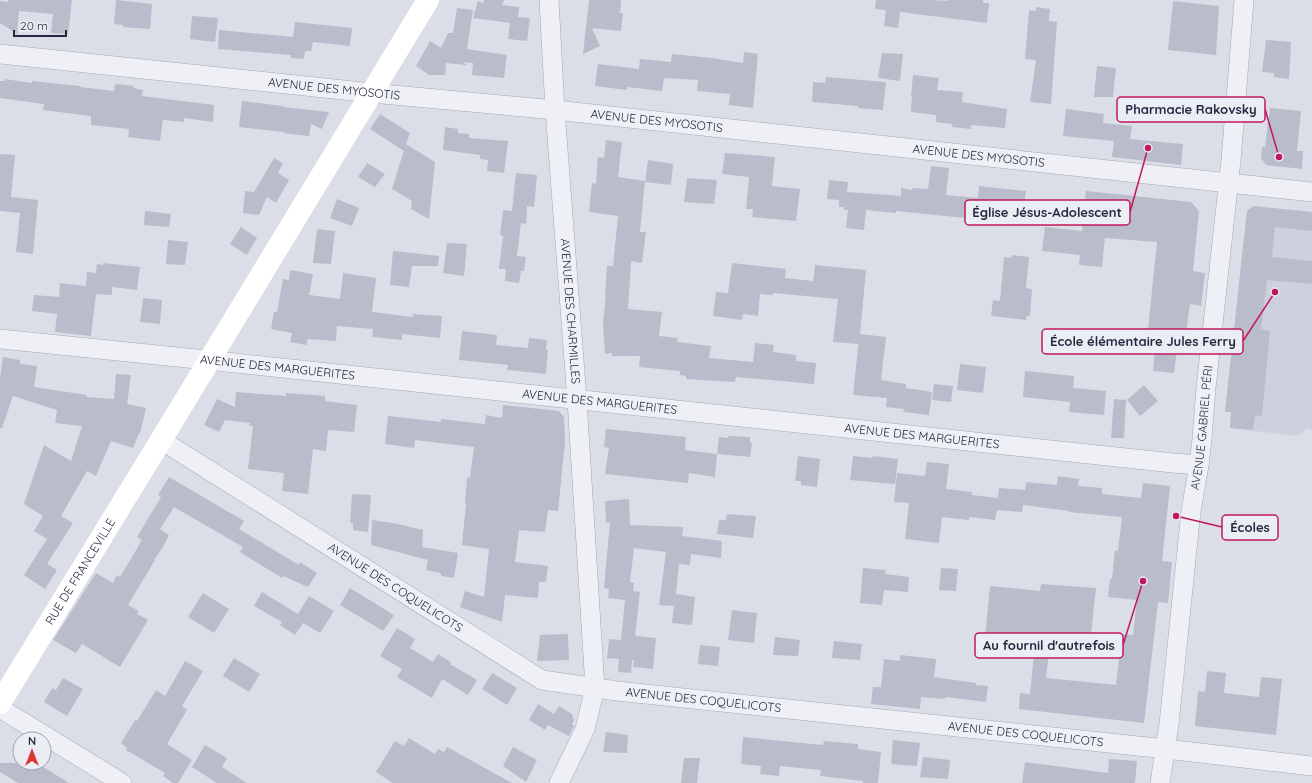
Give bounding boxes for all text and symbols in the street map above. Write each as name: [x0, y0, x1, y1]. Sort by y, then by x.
scale bar: [14, 12, 66, 38]
text: 20 m: [20, 18, 48, 33]
street label: AVENUE DES MYOSOTIS: [267, 74, 401, 103]
callout: Pharmacie Rakovsky: [1117, 97, 1265, 122]
text: Pharmacie Rakovsky: [1125, 101, 1257, 117]
street label: AVENUE DES MYOSOTIS: [590, 106, 724, 135]
street label: AVENUE DES MYOSOTIS: [912, 141, 1046, 170]
callout: Église Jésus-Adolescent: [965, 200, 1130, 225]
text: Église Jésus-Adolescent: [972, 204, 1122, 220]
street label: AVENUE DES CHARMILLES: [558, 238, 584, 385]
callout: École élémentaire Jules Ferry: [1042, 329, 1243, 354]
text: École élémentaire Jules Ferry: [1050, 333, 1236, 349]
street label: AVENUE DES MARGUERITES: [199, 351, 356, 383]
street label: AVENUE GABRIEL PÉRI: [1187, 364, 1215, 491]
street label: AVENUE DES MARGUERITES: [522, 386, 678, 417]
street label: AVENUE DES MARGUERITES: [844, 420, 1000, 451]
street label: RUE DE FRANCEVILLE: [42, 515, 118, 627]
callout: Écoles: [1222, 515, 1278, 540]
text: Écoles: [1230, 519, 1270, 535]
street label: AVENUE DES COQUELICOTS: [325, 539, 466, 635]
callout: Au fournil d'autrefois: [975, 633, 1123, 658]
text: Au fournil d'autrefois: [983, 637, 1115, 653]
street label: AVENUE DES COQUELICOTS: [625, 684, 782, 715]
street label: AVENUE DES COQUELICOTS: [947, 718, 1104, 749]
north arrow: [12, 731, 52, 771]
text: N: [28, 734, 36, 748]

